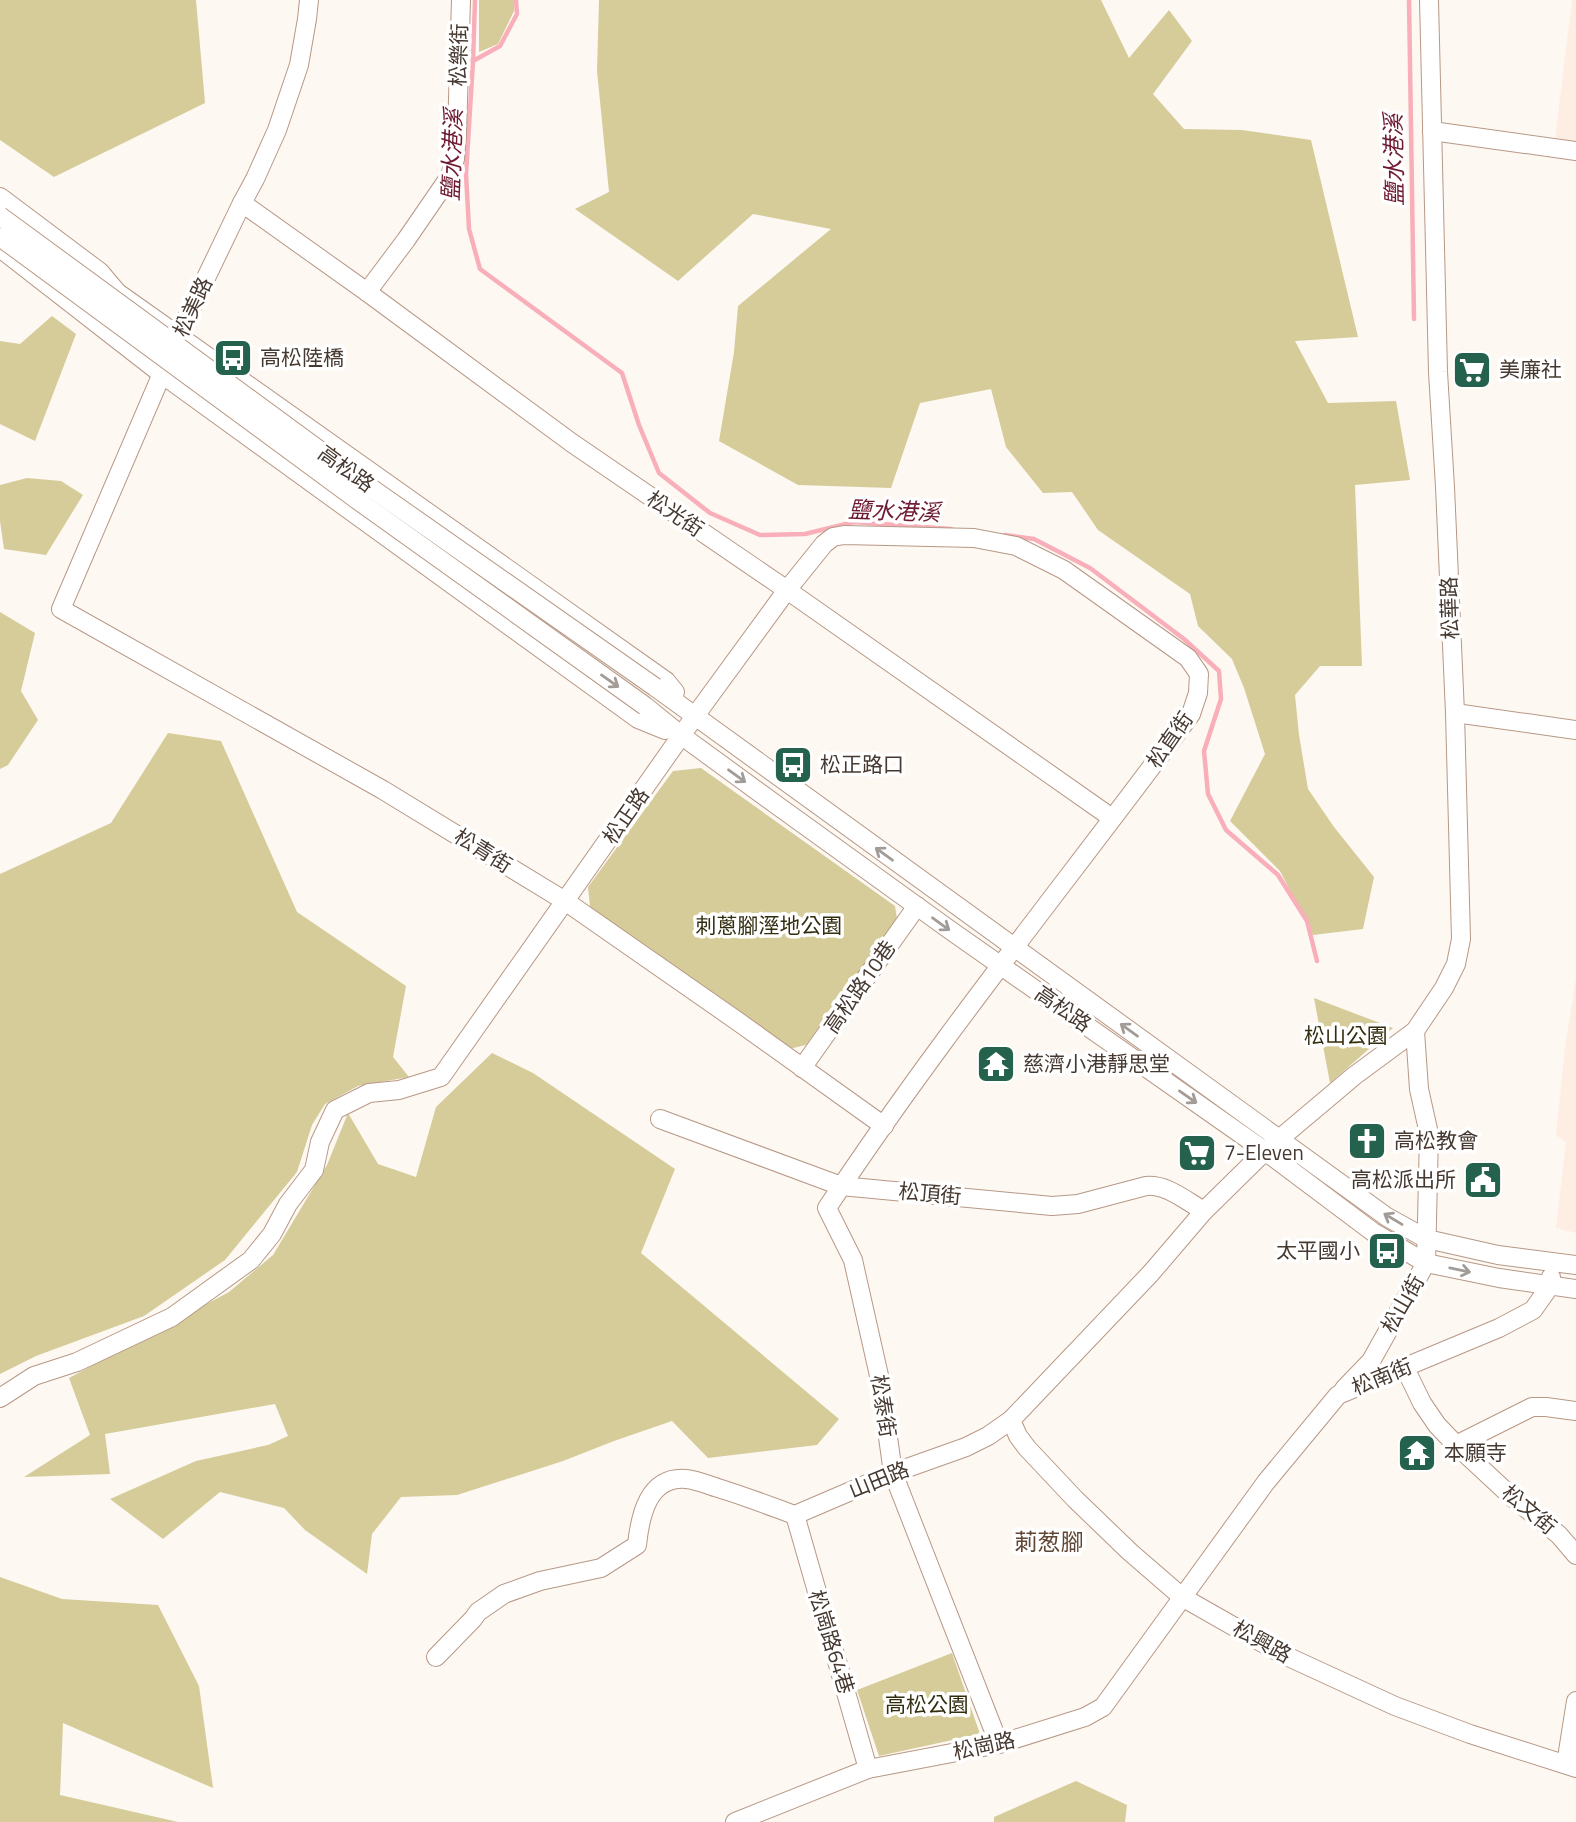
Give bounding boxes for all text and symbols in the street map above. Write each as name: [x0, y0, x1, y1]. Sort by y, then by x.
street label: 松樂街: [441, 23, 475, 87]
water label: 鹽水港溪: [432, 105, 471, 202]
water label: 鹽水港溪: [1375, 111, 1412, 206]
street label: 松美路: [164, 271, 220, 342]
bus stop icon: 高松陸橋: [212, 337, 254, 379]
place label: 高松陸橋: [260, 341, 344, 373]
supermarket icon: 美廉社: [1451, 349, 1493, 391]
place label: 美廉社: [1499, 353, 1562, 385]
street label: 高松路: [312, 437, 381, 500]
street label: 松光街: [640, 482, 711, 544]
water label: 鹽水港溪: [847, 491, 944, 530]
street label: 松華路: [1432, 576, 1466, 640]
one-way arrow: [600, 674, 619, 688]
street label: 松直街: [1138, 704, 1200, 774]
bus stop icon: 松正路口: [772, 744, 814, 786]
place label: 松正路口: [820, 748, 904, 780]
one-way arrow: [727, 769, 746, 784]
street label: 松正路: [594, 780, 656, 850]
street label: 松青街: [448, 820, 519, 880]
one-way arrow: [875, 847, 894, 861]
park label: 刺蔥腳溼地公園: [696, 909, 843, 941]
one-way arrow: [931, 917, 950, 931]
street label: 高松路10巷: [815, 933, 903, 1040]
street label: 高松路: [1029, 977, 1099, 1039]
park label: 松山公園: [1304, 1019, 1388, 1051]
one-way arrow: [1120, 1023, 1139, 1037]
temple icon: 慈濟小港靜思堂: [975, 1043, 1017, 1085]
place label: 慈濟小港靜思堂: [1023, 1047, 1170, 1079]
one-way arrow: [1178, 1090, 1197, 1104]
church icon: 高松教會: [1346, 1120, 1388, 1162]
place label: 高松教會: [1394, 1124, 1478, 1156]
supermarket icon: 7-Eleven: [1176, 1132, 1218, 1174]
place label: 7-Eleven: [1224, 1136, 1304, 1168]
public building icon: 高松派出所: [1462, 1159, 1504, 1201]
place label: 高松派出所: [1351, 1163, 1456, 1195]
street label: 松頂街: [897, 1174, 963, 1212]
one-way arrow: [1383, 1212, 1403, 1226]
bus stop icon: 太平國小: [1366, 1230, 1408, 1272]
place label: 太平國小: [1276, 1234, 1360, 1266]
one-way arrow: [1448, 1264, 1471, 1277]
street label: 松山街: [1373, 1268, 1432, 1339]
street label: 松南街: [1346, 1349, 1417, 1403]
street label: 松泰街: [863, 1372, 905, 1439]
temple icon: 本願寺: [1396, 1432, 1438, 1474]
place label: 本願寺: [1444, 1436, 1507, 1468]
street label: 山田路: [843, 1452, 914, 1506]
street label: 松文街: [1495, 1477, 1564, 1542]
district label: 莿葱腳: [1015, 1524, 1084, 1559]
street label: 松崗路64巷: [801, 1586, 863, 1698]
street label: 松興路: [1227, 1612, 1298, 1670]
park label: 高松公園: [885, 1688, 969, 1720]
street label: 松崗路: [950, 1723, 1018, 1767]

